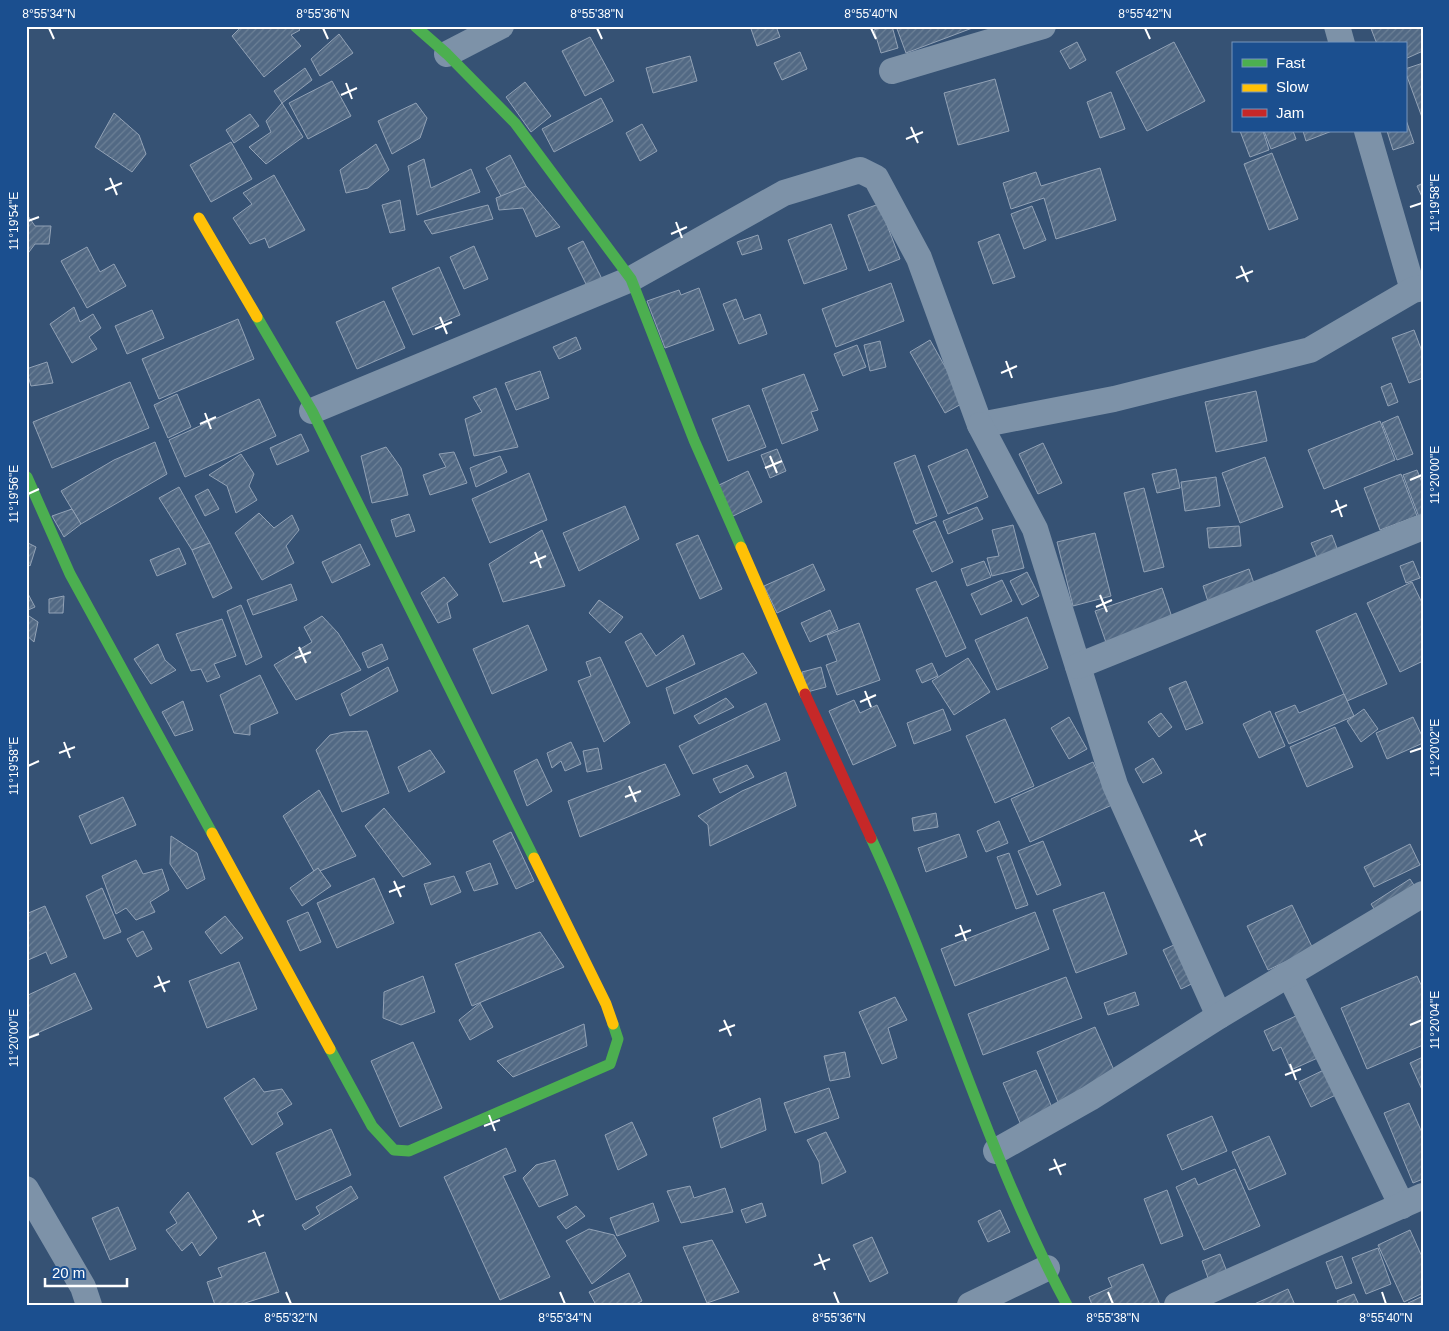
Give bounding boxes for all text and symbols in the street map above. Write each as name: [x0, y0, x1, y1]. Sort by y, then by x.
text: 8°55'34"N: [22, 7, 76, 21]
text: 8°55'36"N: [296, 7, 350, 21]
text: 8°55'38"N: [570, 7, 624, 21]
text: 8°55'40"N: [844, 7, 898, 21]
text: 8°55'42"N: [1118, 7, 1172, 21]
legend: [1232, 42, 1406, 132]
text: Fast: [1276, 54, 1306, 71]
text: Slow: [1276, 78, 1309, 95]
text: Jam: [1276, 104, 1304, 121]
text: 11°19'58"E: [1428, 174, 1442, 232]
text: 11°19'54"E: [7, 192, 21, 250]
text: 11°20'00"E: [1428, 446, 1442, 504]
text: 11°19'56"E: [7, 465, 21, 523]
text: 11°20'02"E: [1428, 719, 1442, 777]
text: 11°19'58"E: [7, 737, 21, 795]
text: 11°20'04"E: [1428, 991, 1442, 1049]
text: 11°20'00"E: [7, 1009, 21, 1067]
scale bar: [45, 1256, 128, 1288]
text: 20 m: [52, 1264, 85, 1281]
text: 8°55'32"N: [264, 1311, 318, 1325]
text: 8°55'34"N: [538, 1311, 592, 1325]
text: 8°55'36"N: [812, 1311, 866, 1325]
text: 8°55'38"N: [1086, 1311, 1140, 1325]
text: 8°55'40"N: [1359, 1311, 1413, 1325]

